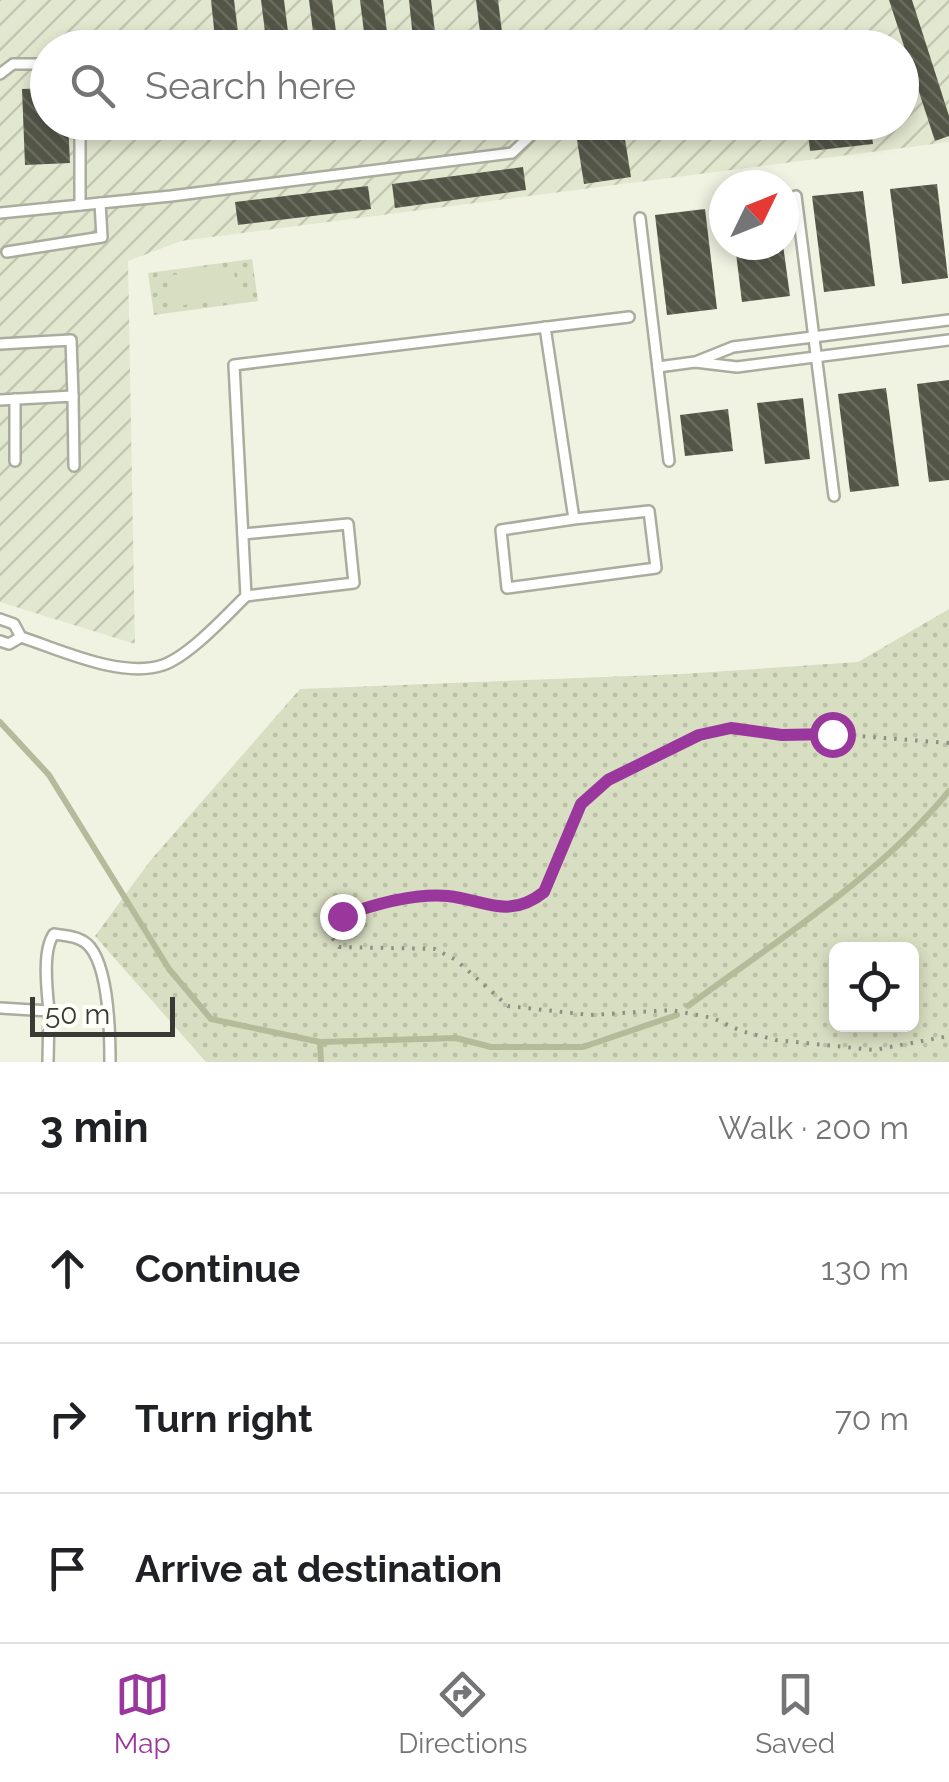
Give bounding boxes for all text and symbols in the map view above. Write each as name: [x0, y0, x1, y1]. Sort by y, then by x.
search box: [30, 30, 919, 140]
icon: search: [65, 58, 120, 113]
text: Search here: [145, 63, 356, 108]
north arrow: [709, 170, 799, 260]
route start: [810, 712, 856, 758]
route end: [320, 894, 366, 940]
map controls: [829, 942, 919, 1032]
button: locate: [829, 942, 919, 1032]
scale bar: [30, 992, 175, 1036]
text: 50 m: [45, 998, 110, 1031]
text: 3 min: [40, 1103, 149, 1152]
text: Walk · 200 m: [718, 1109, 909, 1146]
icon: ahead: [40, 1241, 95, 1296]
text: Continue: [135, 1246, 300, 1291]
text: 130 m: [821, 1250, 909, 1287]
icon: right: [40, 1391, 95, 1446]
text: Turn right: [135, 1396, 312, 1441]
text: 70 m: [835, 1400, 909, 1437]
icon: arrive: [40, 1541, 95, 1596]
text: Arrive at destination: [135, 1546, 502, 1591]
tab: Map: [114, 1667, 171, 1760]
tab: Directions: [398, 1667, 528, 1760]
tab: Saved: [755, 1667, 835, 1760]

